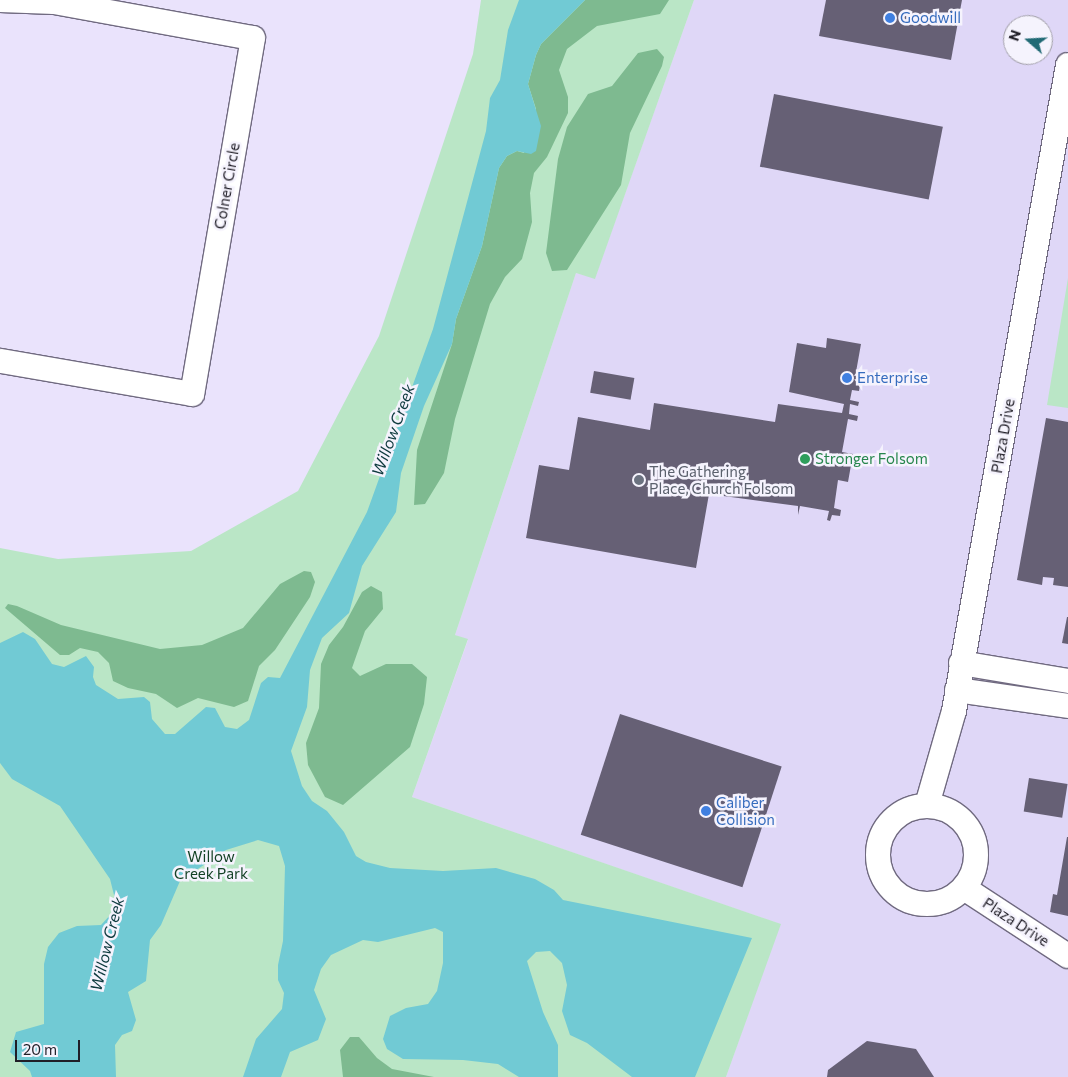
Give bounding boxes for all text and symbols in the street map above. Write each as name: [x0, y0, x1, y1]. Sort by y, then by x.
place label: Goodwill: [900, 9, 961, 27]
marker: Goodwill: [884, 12, 896, 24]
north arrow: [1003, 15, 1053, 65]
text: N: [1005, 28, 1024, 43]
street label: Colner Circle: [211, 141, 243, 231]
place label: Enterprise: [857, 369, 928, 387]
marker: Enterprise: [841, 372, 853, 384]
water label: Willow Creek: [368, 382, 418, 478]
street label: Plaza Drive: [988, 397, 1018, 475]
place label: Stronger Folsom: [815, 450, 928, 468]
marker: Stronger Folsom: [799, 453, 811, 465]
place label: The Gathering Place, Church Folsom: [649, 462, 793, 497]
marker: The Gathering Place, Church Folsom: [633, 474, 645, 486]
place label: Caliber Collision: [716, 793, 775, 828]
marker: Caliber Collision: [700, 805, 712, 817]
park label: Willow Creek Park: [174, 847, 248, 882]
street label: Plaza Drive: [979, 894, 1053, 950]
water label: Willow Creek: [86, 895, 128, 993]
scale bar: [18, 1030, 82, 1062]
text: 20 m: [23, 1040, 57, 1058]

